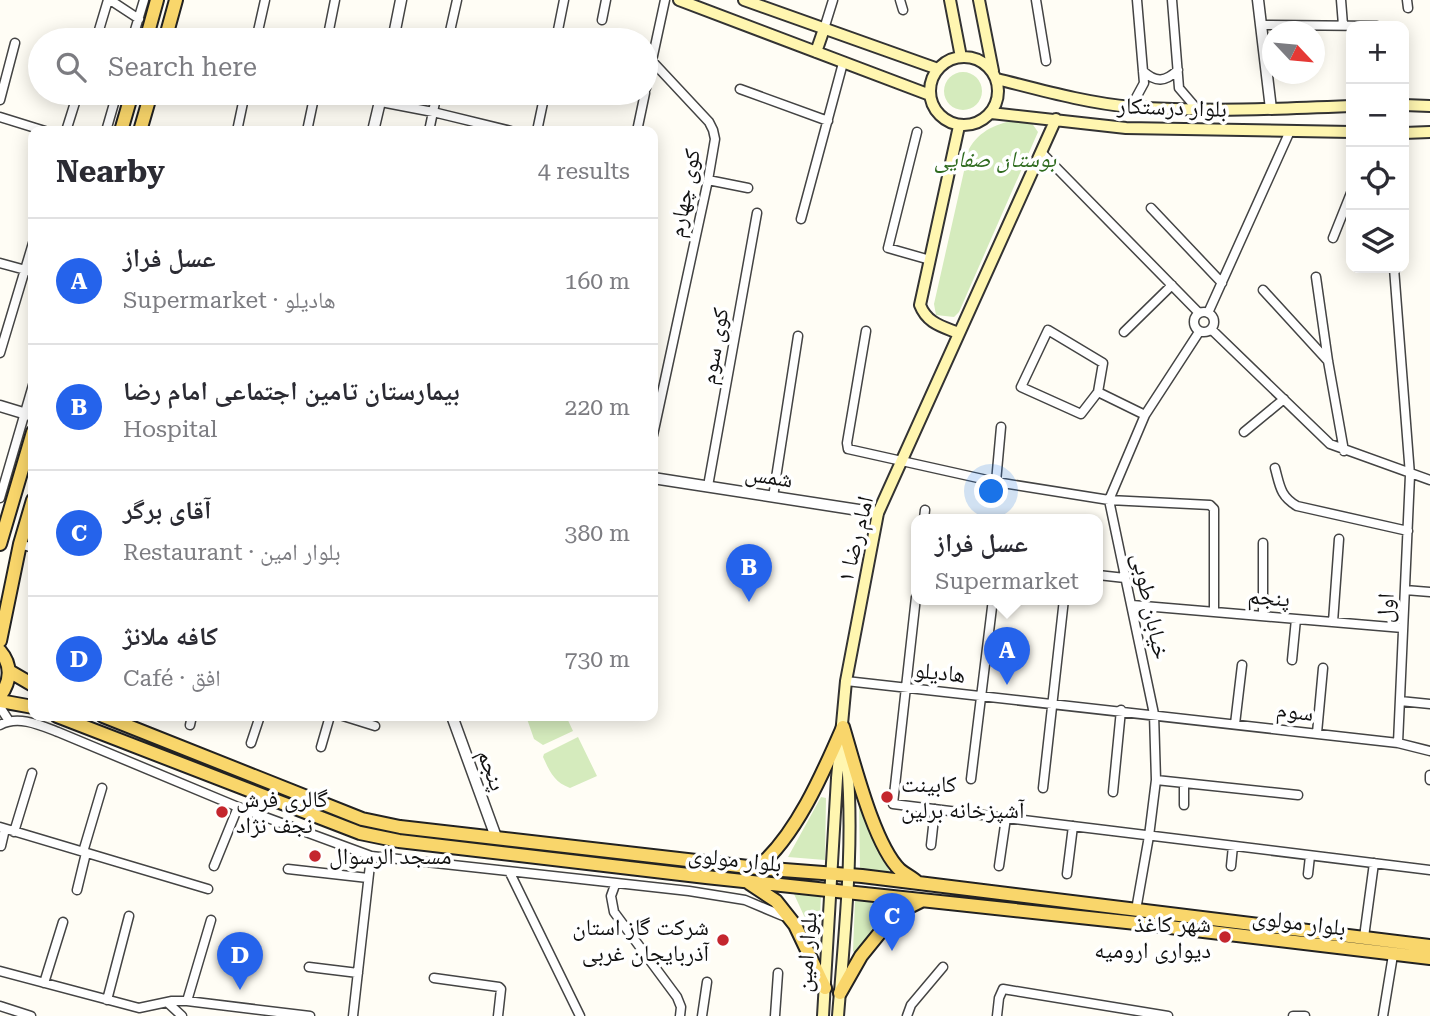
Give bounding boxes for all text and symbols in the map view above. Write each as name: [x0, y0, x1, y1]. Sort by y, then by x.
north arrow: [1262, 21, 1325, 84]
map controls: [1346, 21, 1409, 273]
button: +: [1346, 21, 1409, 84]
search box: [28, 28, 658, 105]
icon: search: [52, 48, 90, 86]
text: Search here: [108, 52, 257, 82]
button: −: [1346, 84, 1409, 147]
street label: بلوار درستکار: [1116, 92, 1227, 123]
street label: کوی چهارم: [663, 146, 708, 240]
park label: بوستان صفایی: [934, 146, 1057, 174]
button: locate: [1346, 147, 1409, 210]
text: Nearby: [56, 154, 165, 189]
text: 4 results: [538, 158, 630, 185]
button: layers: [1346, 210, 1409, 273]
text: عسل فراز: [123, 243, 216, 273]
text: A: [71, 268, 87, 295]
text: 160 m: [565, 268, 630, 295]
text: Supermarket · هادیلو: [123, 287, 336, 314]
street label: کوی سوم: [694, 305, 737, 387]
text: بیمارستان تامین اجتماعی امام رضا: [123, 376, 460, 406]
text: B: [71, 394, 87, 421]
text: 220 m: [565, 394, 630, 421]
text: Hospital: [123, 416, 217, 443]
street label: شمس: [743, 459, 795, 494]
your location: [974, 474, 1008, 508]
street label: امام رضا ۱: [832, 493, 881, 585]
text: آقاى برگر: [123, 495, 211, 525]
popup: [911, 514, 1103, 605]
text: C: [71, 520, 87, 547]
text: 380 m: [565, 520, 630, 547]
text: عسل فراز: [935, 528, 1028, 558]
text: Restaurant · بلوار امین: [123, 539, 341, 566]
pin: B: [726, 544, 772, 602]
street label: خیابان طوبی: [1126, 550, 1175, 662]
text: Supermarket: [935, 568, 1079, 595]
street label: پنجم: [1247, 582, 1291, 615]
street label: اول: [1371, 592, 1400, 624]
text: کافه ملانژ: [123, 621, 218, 651]
pin: A: [984, 627, 1030, 685]
text: D: [70, 646, 88, 673]
text: 730 m: [565, 646, 630, 673]
street label: هادیلو: [913, 656, 967, 689]
text: Café · افق: [123, 665, 221, 692]
street label: سوم: [1275, 696, 1315, 729]
street label: پنجم: [470, 746, 511, 795]
place label: کابینت آشپزخانه برلین: [901, 771, 1026, 824]
place label: گالری فرش نجف نژاد: [236, 786, 328, 839]
marker: کابینت آشپزخانه برلین: [879, 789, 895, 805]
marker: گالری فرش نجف نژاد: [214, 804, 230, 820]
street label: بلوار مولوی: [687, 841, 783, 878]
place label: مسجد الرسوال: [329, 843, 451, 870]
marker: مسجد الرسوال: [307, 848, 323, 864]
pin: C: [869, 893, 915, 951]
street label: بلوار مولوی: [1251, 903, 1347, 942]
street label: بلوار امین: [790, 911, 823, 993]
place label: شهر کاغذ دیواری ارومیه: [1094, 911, 1211, 964]
place label: شرکت گاز استان آذربایجان غربی: [572, 914, 710, 967]
marker: شهر کاغذ دیواری ارومیه: [1217, 929, 1233, 945]
pin: D: [217, 932, 263, 990]
marker: شرکت گاز استان آذربایجان غربی: [715, 932, 731, 948]

